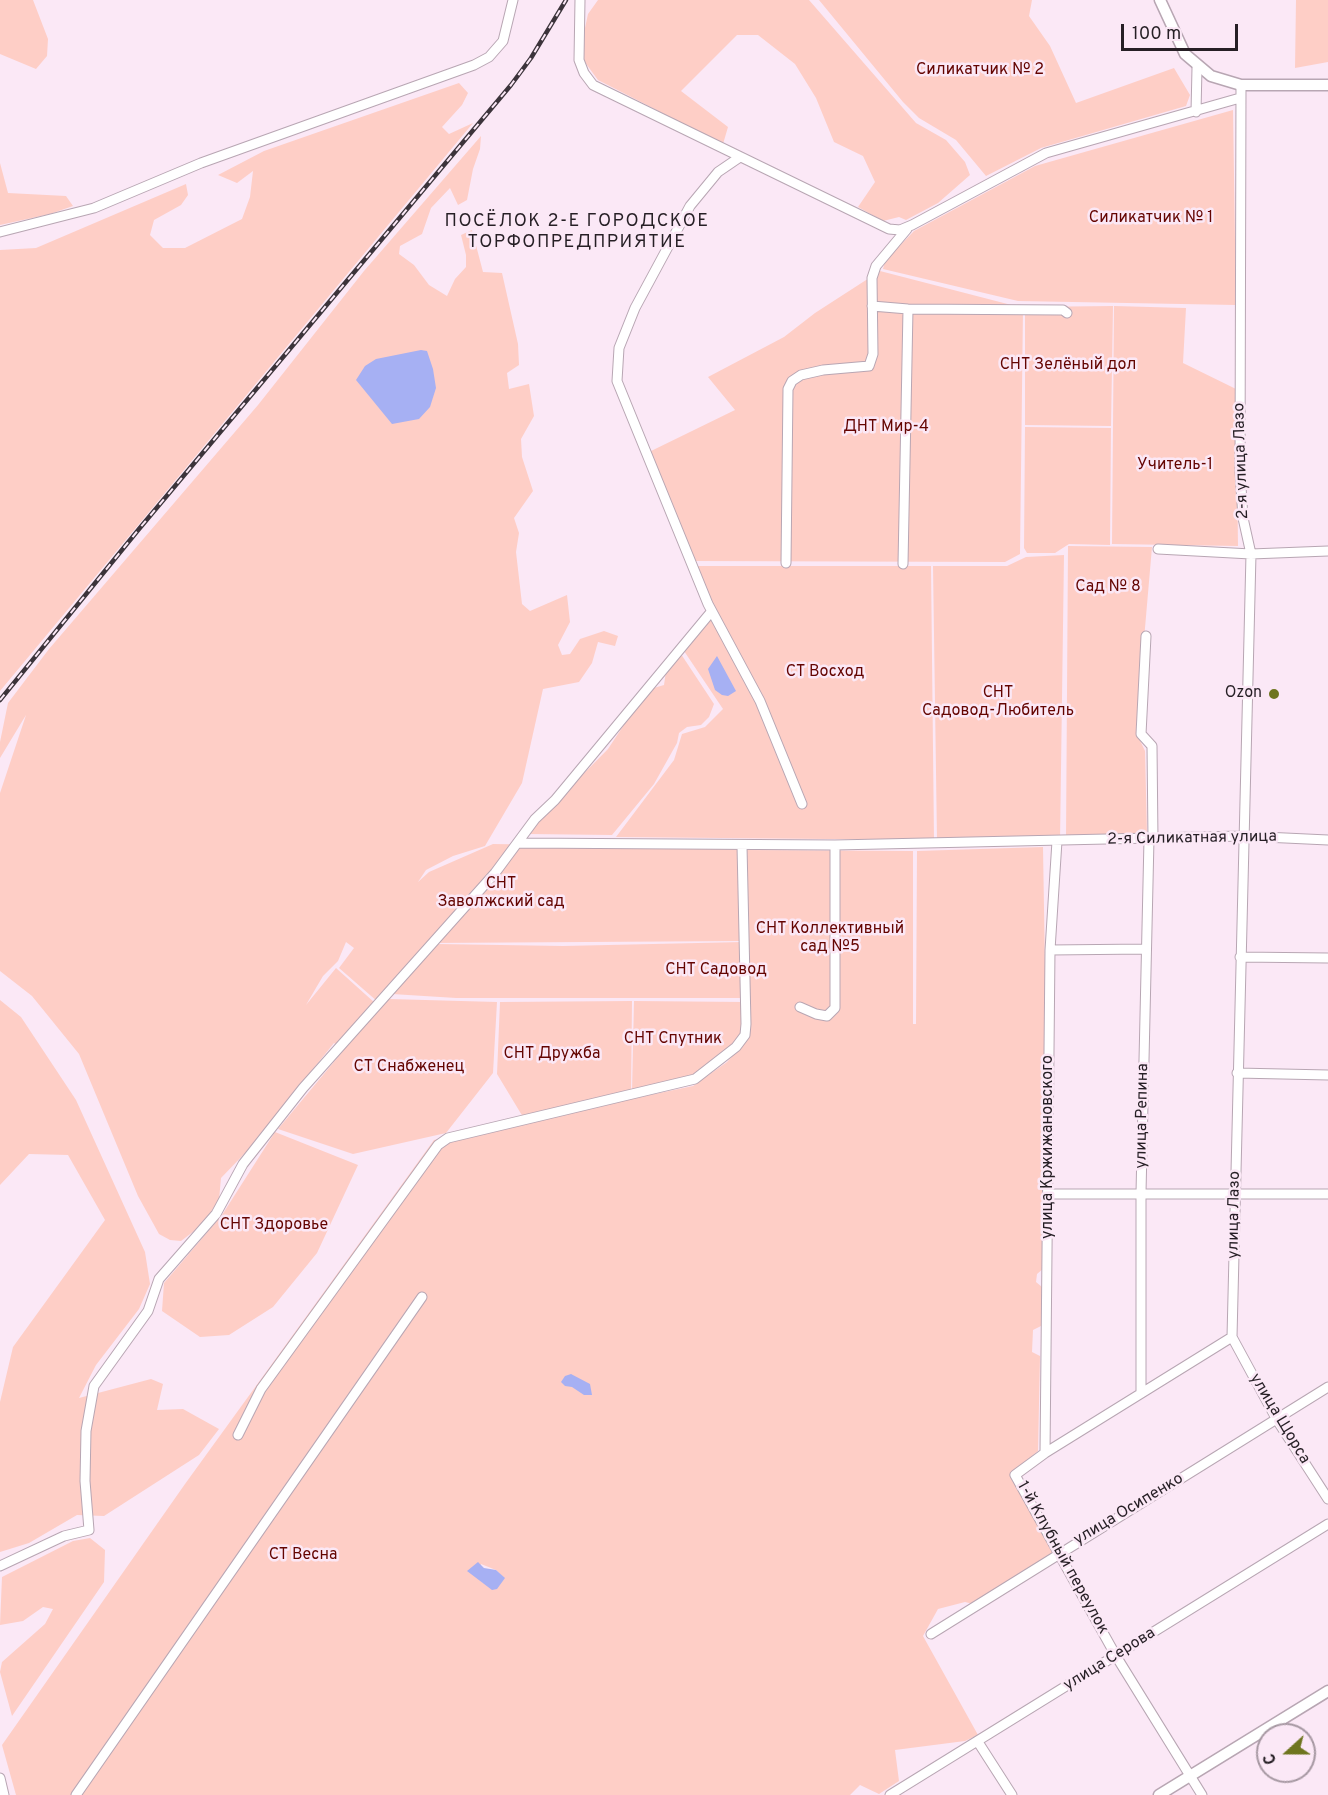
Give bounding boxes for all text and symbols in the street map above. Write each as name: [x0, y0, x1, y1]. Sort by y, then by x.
scale bar: [1124, 12, 1241, 50]
text: 100 m: [1132, 23, 1181, 46]
park label: Силикатчик № 2: [916, 61, 1044, 81]
park label: Силикатчик № 1: [1089, 209, 1213, 229]
district label: ПОСЁЛОК 2-Е ГОРОДСКОЕ ТОРФОПРЕДПРИЯТИЕ: [445, 211, 709, 254]
park label: СНТ Зелёный дол: [1000, 356, 1136, 376]
street label: 2-я улица Лазо: [1230, 402, 1254, 520]
park label: ДНТ Мир-4: [843, 418, 929, 438]
park label: Учитель-1: [1137, 456, 1213, 476]
park label: Сад № 8: [1075, 578, 1141, 598]
park label: СТ Восход: [786, 663, 864, 683]
park label: СНТ Садовод-Любитель: [922, 684, 1074, 722]
place label: Ozon: [1225, 684, 1262, 704]
marker: Ozon: [1267, 687, 1281, 701]
street label: 2-я Силикатная улица: [1107, 828, 1277, 850]
park label: СНТ Заволжский сад: [437, 875, 565, 913]
park label: СНТ Коллективный сад №5: [756, 920, 904, 958]
park label: СНТ Садовод: [665, 961, 767, 981]
park label: СНТ Спутник: [624, 1030, 722, 1050]
park label: СНТ Дружба: [504, 1045, 600, 1065]
street label: улица Кржижановского: [1039, 1055, 1059, 1239]
park label: СТ Снабженец: [354, 1058, 464, 1078]
street label: улица Репина: [1132, 1063, 1154, 1169]
street label: улица Лазо: [1225, 1171, 1245, 1259]
park label: СНТ Здоровье: [220, 1216, 328, 1236]
street label: улица Щорса: [1245, 1370, 1313, 1468]
street label: улица Осипенко: [1071, 1470, 1187, 1550]
street label: 1-й Клубный переулок: [1012, 1478, 1112, 1638]
park label: СТ Весна: [269, 1546, 337, 1566]
street label: улица Серова: [1061, 1624, 1159, 1696]
north arrow: [1256, 1723, 1316, 1783]
text: С: [1260, 1750, 1282, 1767]

